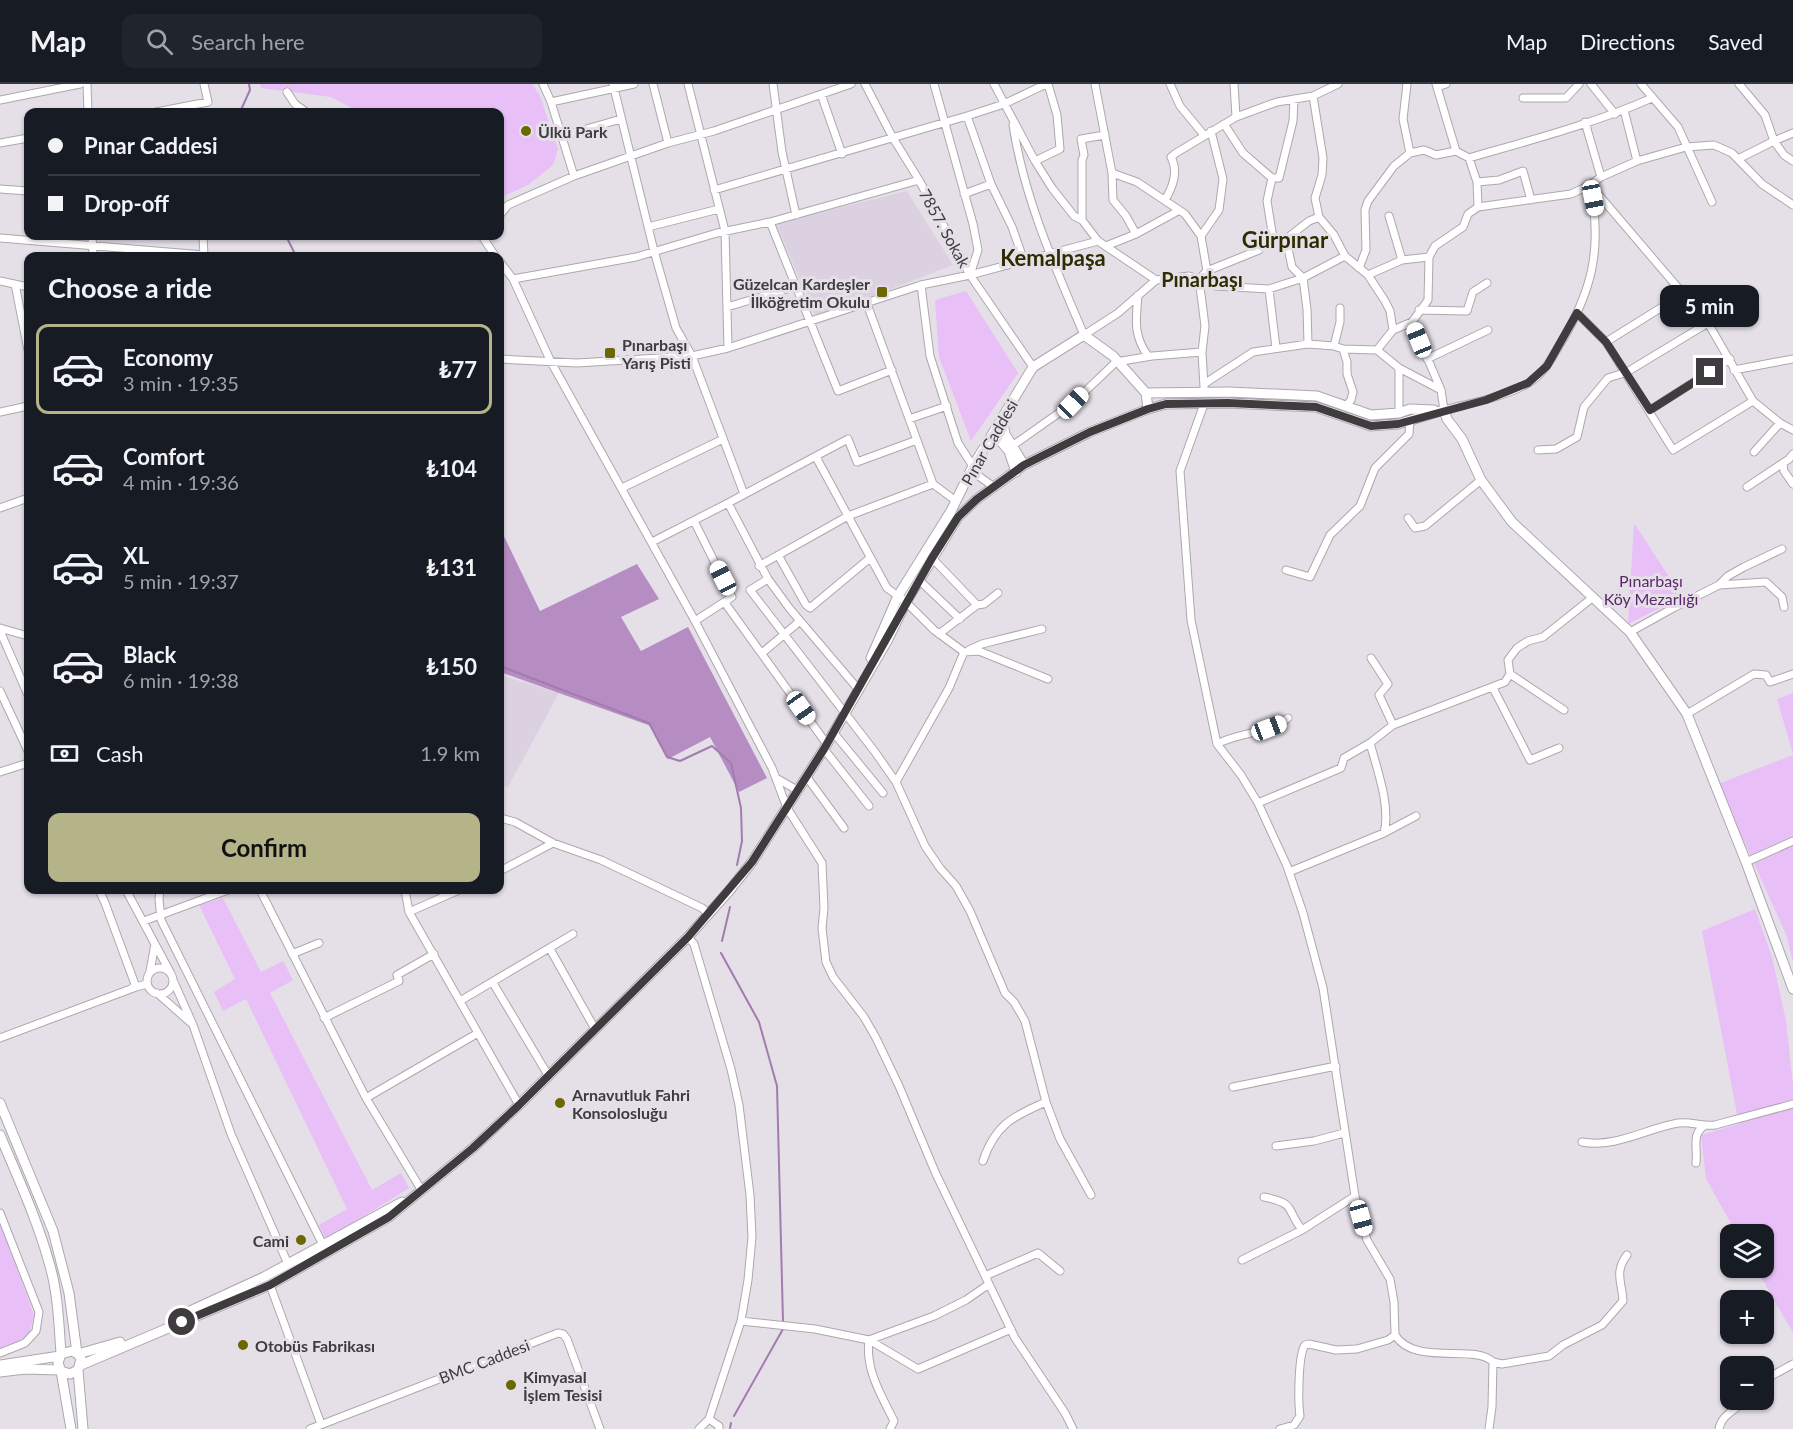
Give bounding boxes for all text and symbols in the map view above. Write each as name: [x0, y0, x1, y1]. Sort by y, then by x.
search box: [122, 14, 542, 68]
text: Map: [30, 24, 86, 58]
icon: search: [143, 25, 176, 58]
text: Search here: [191, 28, 305, 55]
text: Map: [1506, 29, 1547, 54]
text: Directions: [1580, 29, 1675, 54]
text: Saved: [1708, 29, 1763, 54]
place label: Ülkü Park: [538, 122, 608, 141]
marker: Ülkü Park: [519, 124, 533, 138]
text: Pınar Caddesi: [84, 132, 218, 159]
car: [1581, 179, 1605, 217]
street label: 7857. Sokak: [916, 185, 975, 271]
text: Drop-off: [84, 190, 169, 217]
district label: Gürpınar: [1242, 226, 1329, 253]
district label: Kemalpaşa: [1000, 244, 1106, 271]
district label: Pınarbaşı: [1161, 267, 1243, 291]
text: Choose a ride: [48, 271, 212, 304]
place label: Güzelcan Kardeşler İlköğretim Okulu: [733, 274, 870, 311]
marker: Güzelcan Kardeşler İlköğretim Okulu: [875, 285, 889, 299]
callout: 5 min: [1660, 285, 1760, 327]
text: 5 min: [1685, 294, 1734, 318]
car: [1404, 320, 1434, 360]
place label: Pınarbaşı Yarış Pisti: [621, 335, 691, 372]
icon: car: [51, 342, 105, 396]
text: Economy: [123, 344, 213, 371]
marker: Pınarbaşı Yarış Pisti: [603, 346, 617, 360]
text: ₺77: [439, 356, 477, 383]
route end: [1696, 358, 1723, 385]
text: 3 min · 19:35: [123, 371, 239, 395]
car: [1054, 384, 1092, 422]
street label: Pınar Caddesi: [957, 396, 1021, 488]
icon: car: [51, 441, 105, 495]
text: Comfort: [123, 443, 205, 470]
text: ₺104: [426, 455, 477, 482]
text: 4 min · 19:36: [123, 470, 239, 494]
icon: car: [51, 540, 105, 594]
text: XL: [123, 542, 149, 569]
text: ₺131: [426, 554, 477, 581]
car: [707, 558, 739, 598]
text: 5 min · 19:37: [123, 569, 239, 593]
park label: Pınarbaşı Köy Mezarlığı: [1604, 571, 1698, 608]
icon: car: [51, 639, 105, 693]
text: Black: [123, 641, 176, 668]
text: ₺150: [426, 653, 477, 680]
text: 6 min · 19:38: [123, 668, 239, 692]
car: [783, 688, 819, 728]
car: [1249, 713, 1289, 743]
icon: cash: [48, 737, 81, 770]
text: Cash: [96, 740, 143, 767]
text: 1.9 km: [420, 741, 480, 765]
button: Confirm: [48, 813, 480, 882]
place label: Arnavutluk Fahri Konsolosluğu: [571, 1085, 690, 1122]
marker: Arnavutluk Fahri Konsolosluğu: [553, 1096, 567, 1110]
car: [1348, 1198, 1374, 1238]
map controls: [1720, 1224, 1774, 1410]
button: layers: [1720, 1224, 1774, 1278]
place label: Cami: [253, 1231, 289, 1250]
marker: Cami: [294, 1233, 308, 1247]
button: +: [1720, 1290, 1774, 1344]
route start: [168, 1308, 195, 1335]
street label: BMC Caddesi: [436, 1335, 532, 1387]
place label: Otobüs Fabrikası: [255, 1336, 375, 1355]
marker: Otobüs Fabrikası: [236, 1338, 250, 1352]
button: −: [1720, 1356, 1774, 1410]
place label: Kimyasal İşlem Tesisi: [523, 1367, 602, 1404]
marker: Kimyasal İşlem Tesisi: [504, 1378, 518, 1392]

